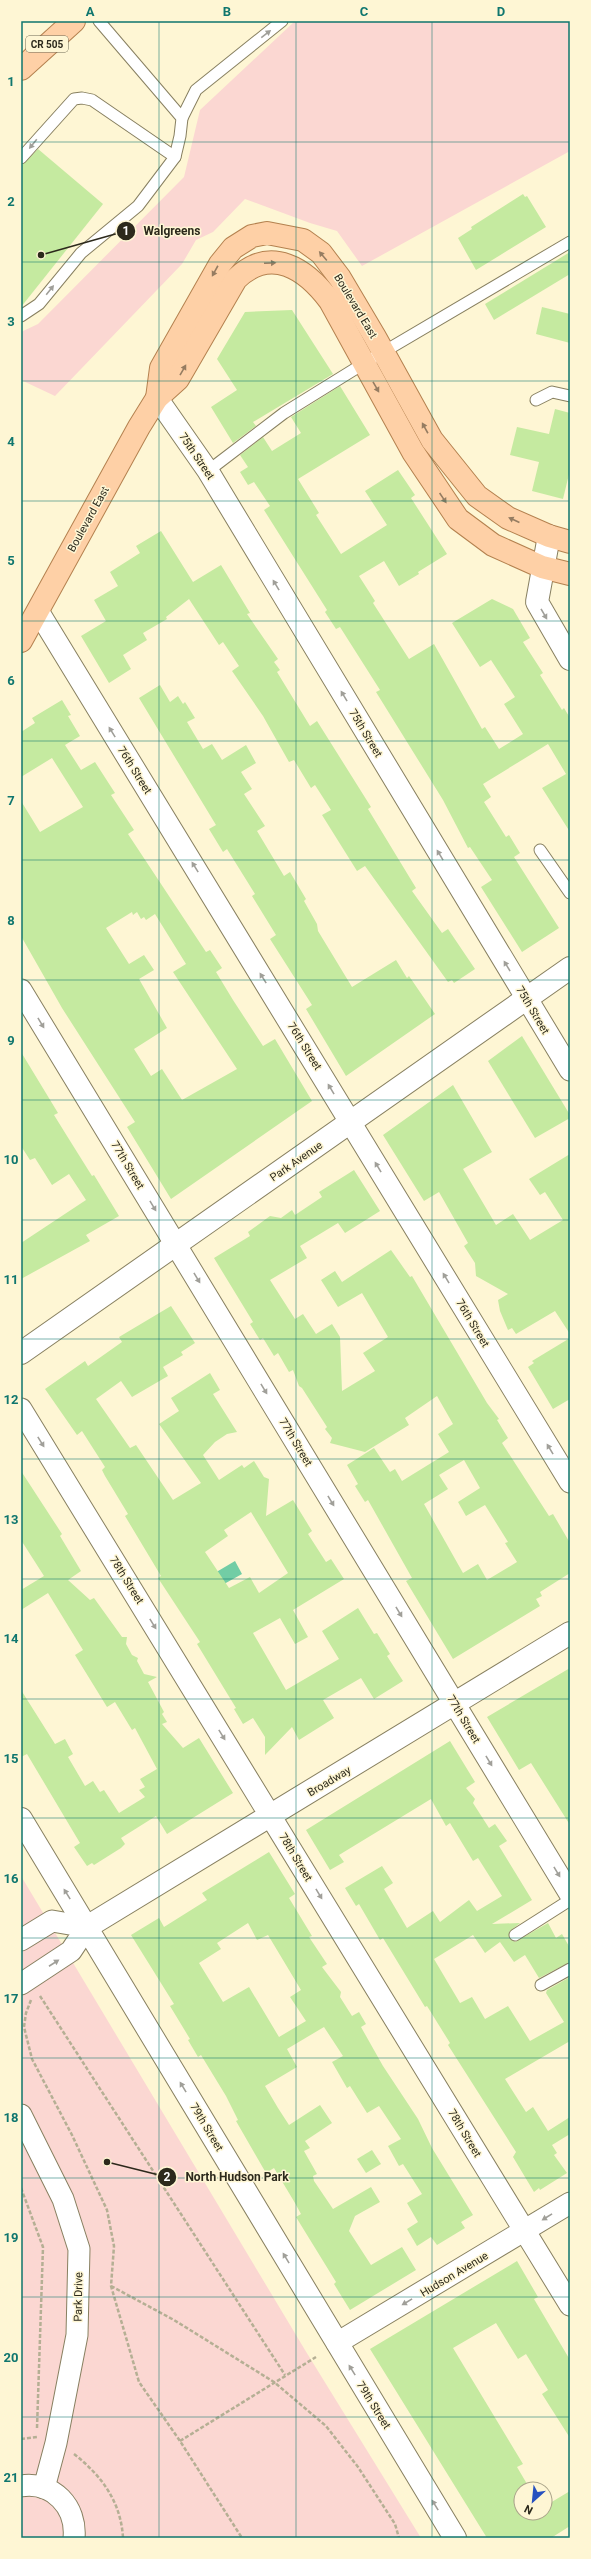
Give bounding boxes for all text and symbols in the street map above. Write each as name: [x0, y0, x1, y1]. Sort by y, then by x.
text: A: [86, 4, 95, 19]
text: B: [223, 4, 231, 19]
text: C: [360, 4, 369, 19]
text: D: [497, 4, 505, 19]
one-way arrow: [260, 30, 271, 38]
road number: CR 505: [26, 36, 68, 52]
text: 1: [7, 74, 15, 89]
one-way arrow: [28, 138, 37, 149]
text: 2: [7, 194, 15, 209]
callout: Walgreens: [116, 219, 209, 243]
text: 1: [123, 224, 129, 238]
text: Walgreens: [144, 224, 200, 238]
one-way arrow: [319, 251, 327, 262]
one-way arrow: [264, 260, 276, 267]
one-way arrow: [212, 265, 219, 277]
street label: Boulevard East: [331, 272, 380, 341]
one-way arrow: [46, 285, 55, 296]
text: 3: [7, 314, 15, 329]
one-way arrow: [180, 364, 187, 375]
one-way arrow: [373, 381, 380, 393]
one-way arrow: [421, 422, 428, 434]
street label: 75th Street: [176, 430, 217, 483]
text: 4: [7, 434, 15, 449]
street label: Boulevard East: [65, 484, 112, 554]
one-way arrow: [440, 492, 447, 504]
one-way arrow: [508, 517, 519, 523]
text: 5: [7, 553, 15, 568]
one-way arrow: [273, 579, 280, 591]
one-way arrow: [540, 608, 547, 620]
text: 6: [7, 673, 15, 688]
one-way arrow: [340, 690, 347, 702]
street label: 75th Street: [346, 707, 385, 760]
one-way arrow: [109, 726, 116, 738]
street label: 76th Street: [115, 744, 155, 797]
text: 7: [7, 793, 15, 808]
one-way arrow: [436, 849, 443, 861]
one-way arrow: [191, 861, 198, 873]
text: 8: [7, 913, 15, 928]
one-way arrow: [503, 961, 511, 971]
one-way arrow: [259, 972, 266, 984]
street label: 75th Street: [513, 984, 552, 1037]
one-way arrow: [38, 1017, 45, 1029]
street label: 76th Street: [285, 1020, 325, 1073]
text: 9: [7, 1033, 15, 1048]
one-way arrow: [327, 1083, 334, 1095]
street label: 77th Street: [108, 1139, 147, 1192]
street label: Park Avenue: [268, 1139, 325, 1184]
text: 10: [4, 1152, 18, 1167]
one-way arrow: [374, 1162, 382, 1172]
one-way arrow: [149, 1201, 157, 1211]
text: 11: [4, 1272, 18, 1287]
one-way arrow: [442, 1272, 449, 1284]
one-way arrow: [193, 1273, 201, 1283]
street label: 76th Street: [453, 1297, 492, 1350]
one-way arrow: [261, 1383, 268, 1395]
text: 12: [4, 1392, 18, 1407]
street label: 77th Street: [276, 1416, 315, 1469]
one-way arrow: [38, 1436, 45, 1448]
one-way arrow: [546, 1443, 553, 1455]
one-way arrow: [328, 1495, 335, 1507]
text: 13: [4, 1512, 18, 1527]
street label: 78th Street: [107, 1554, 147, 1607]
one-way arrow: [395, 1606, 402, 1618]
one-way arrow: [150, 1618, 157, 1630]
text: 14: [4, 1631, 19, 1646]
street label: 77th Street: [444, 1693, 483, 1746]
one-way arrow: [218, 1729, 225, 1741]
text: 15: [4, 1751, 18, 1766]
one-way arrow: [485, 1756, 493, 1766]
street label: Broadway: [305, 1763, 354, 1799]
street label: 78th Street: [276, 1831, 315, 1884]
one-way arrow: [553, 1866, 560, 1878]
text: 16: [4, 1871, 19, 1886]
one-way arrow: [315, 1888, 322, 1900]
one-way arrow: [63, 1889, 71, 1899]
one-way arrow: [49, 1959, 59, 1967]
text: 17: [4, 1991, 18, 2006]
one-way arrow: [179, 2081, 186, 2093]
street label: 79th Street: [187, 2101, 226, 2154]
street label: 78th Street: [445, 2107, 484, 2160]
text: 18: [4, 2110, 18, 2125]
callout: North Hudson Park: [157, 2165, 297, 2189]
text: 2: [164, 2170, 171, 2184]
text: North Hudson Park: [185, 2170, 289, 2184]
one-way arrow: [542, 2213, 553, 2221]
text: 19: [4, 2230, 18, 2245]
street label: Hudson Avenue: [418, 2249, 491, 2300]
one-way arrow: [282, 2252, 289, 2264]
street label: Park Drive: [72, 2272, 85, 2322]
one-way arrow: [401, 2298, 413, 2305]
text: 20: [4, 2350, 18, 2365]
one-way arrow: [349, 2364, 356, 2376]
street label: 79th Street: [354, 2379, 394, 2432]
text: 21: [4, 2470, 18, 2485]
north arrow: [513, 2481, 553, 2521]
one-way arrow: [431, 2500, 439, 2510]
text: N: [522, 2502, 535, 2517]

